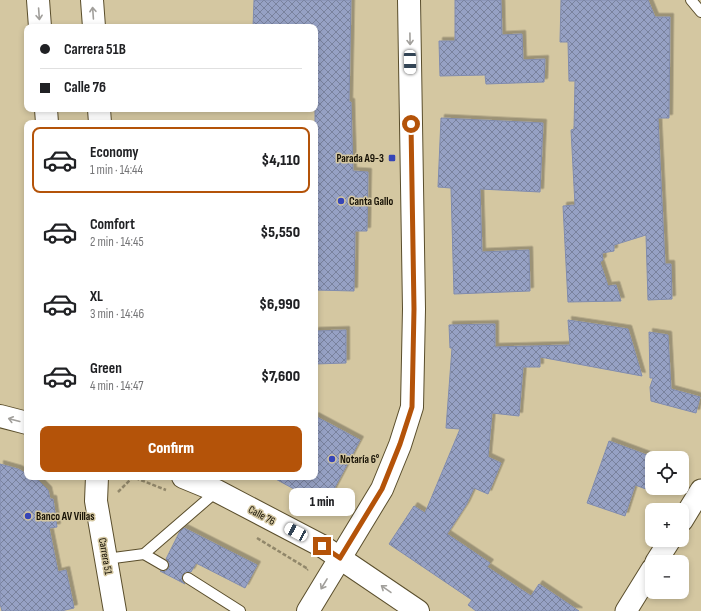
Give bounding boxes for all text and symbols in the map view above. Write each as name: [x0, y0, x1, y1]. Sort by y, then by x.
one-way arrow: [36, 7, 43, 20]
one-way arrow: [89, 7, 97, 20]
one-way arrow: [406, 32, 413, 45]
text: Carrera 51B: [64, 40, 126, 59]
car: [404, 50, 416, 74]
text: Calle 76: [64, 78, 106, 97]
route start: [402, 115, 420, 133]
icon: car: [42, 142, 78, 178]
text: Economy: [90, 143, 139, 162]
text: $4,110: [261, 151, 300, 170]
place label: Parada A9-3: [336, 152, 384, 165]
marker: Parada A9-3: [387, 153, 397, 163]
text: 1 min · 14:44: [90, 162, 143, 178]
place label: Canta Gallo: [349, 195, 394, 208]
marker: Canta Gallo: [336, 196, 346, 206]
icon: car: [42, 214, 78, 250]
text: Comfort: [90, 215, 135, 234]
text: $5,550: [261, 223, 300, 242]
text: 2 min · 14:45: [90, 234, 144, 250]
icon: car: [42, 286, 78, 322]
text: XL: [90, 287, 103, 306]
text: $6,990: [259, 295, 300, 314]
text: 3 min · 14:46: [90, 306, 144, 322]
icon: car: [42, 358, 78, 394]
text: Green: [90, 359, 122, 378]
text: $7,600: [261, 367, 300, 386]
text: 4 min · 14:47: [90, 378, 144, 394]
one-way arrow: [7, 415, 20, 423]
button: Confirm: [40, 426, 302, 472]
map controls: [645, 451, 689, 599]
button: locate: [645, 451, 689, 495]
place label: Notaría 6°: [340, 453, 380, 466]
marker: Notaría 6°: [327, 454, 337, 464]
callout: 1 min: [289, 488, 355, 516]
text: 1 min: [310, 494, 334, 510]
street label: Calle 76: [246, 503, 278, 528]
button: +: [645, 503, 689, 547]
place label: Banco AV Villas: [36, 510, 95, 523]
marker: Banco AV Villas: [23, 511, 33, 521]
car: [283, 521, 309, 543]
street label: Carrera 51: [96, 537, 115, 576]
route end: [313, 537, 331, 555]
button: −: [645, 555, 689, 599]
one-way arrow: [320, 578, 328, 590]
one-way arrow: [381, 585, 392, 593]

